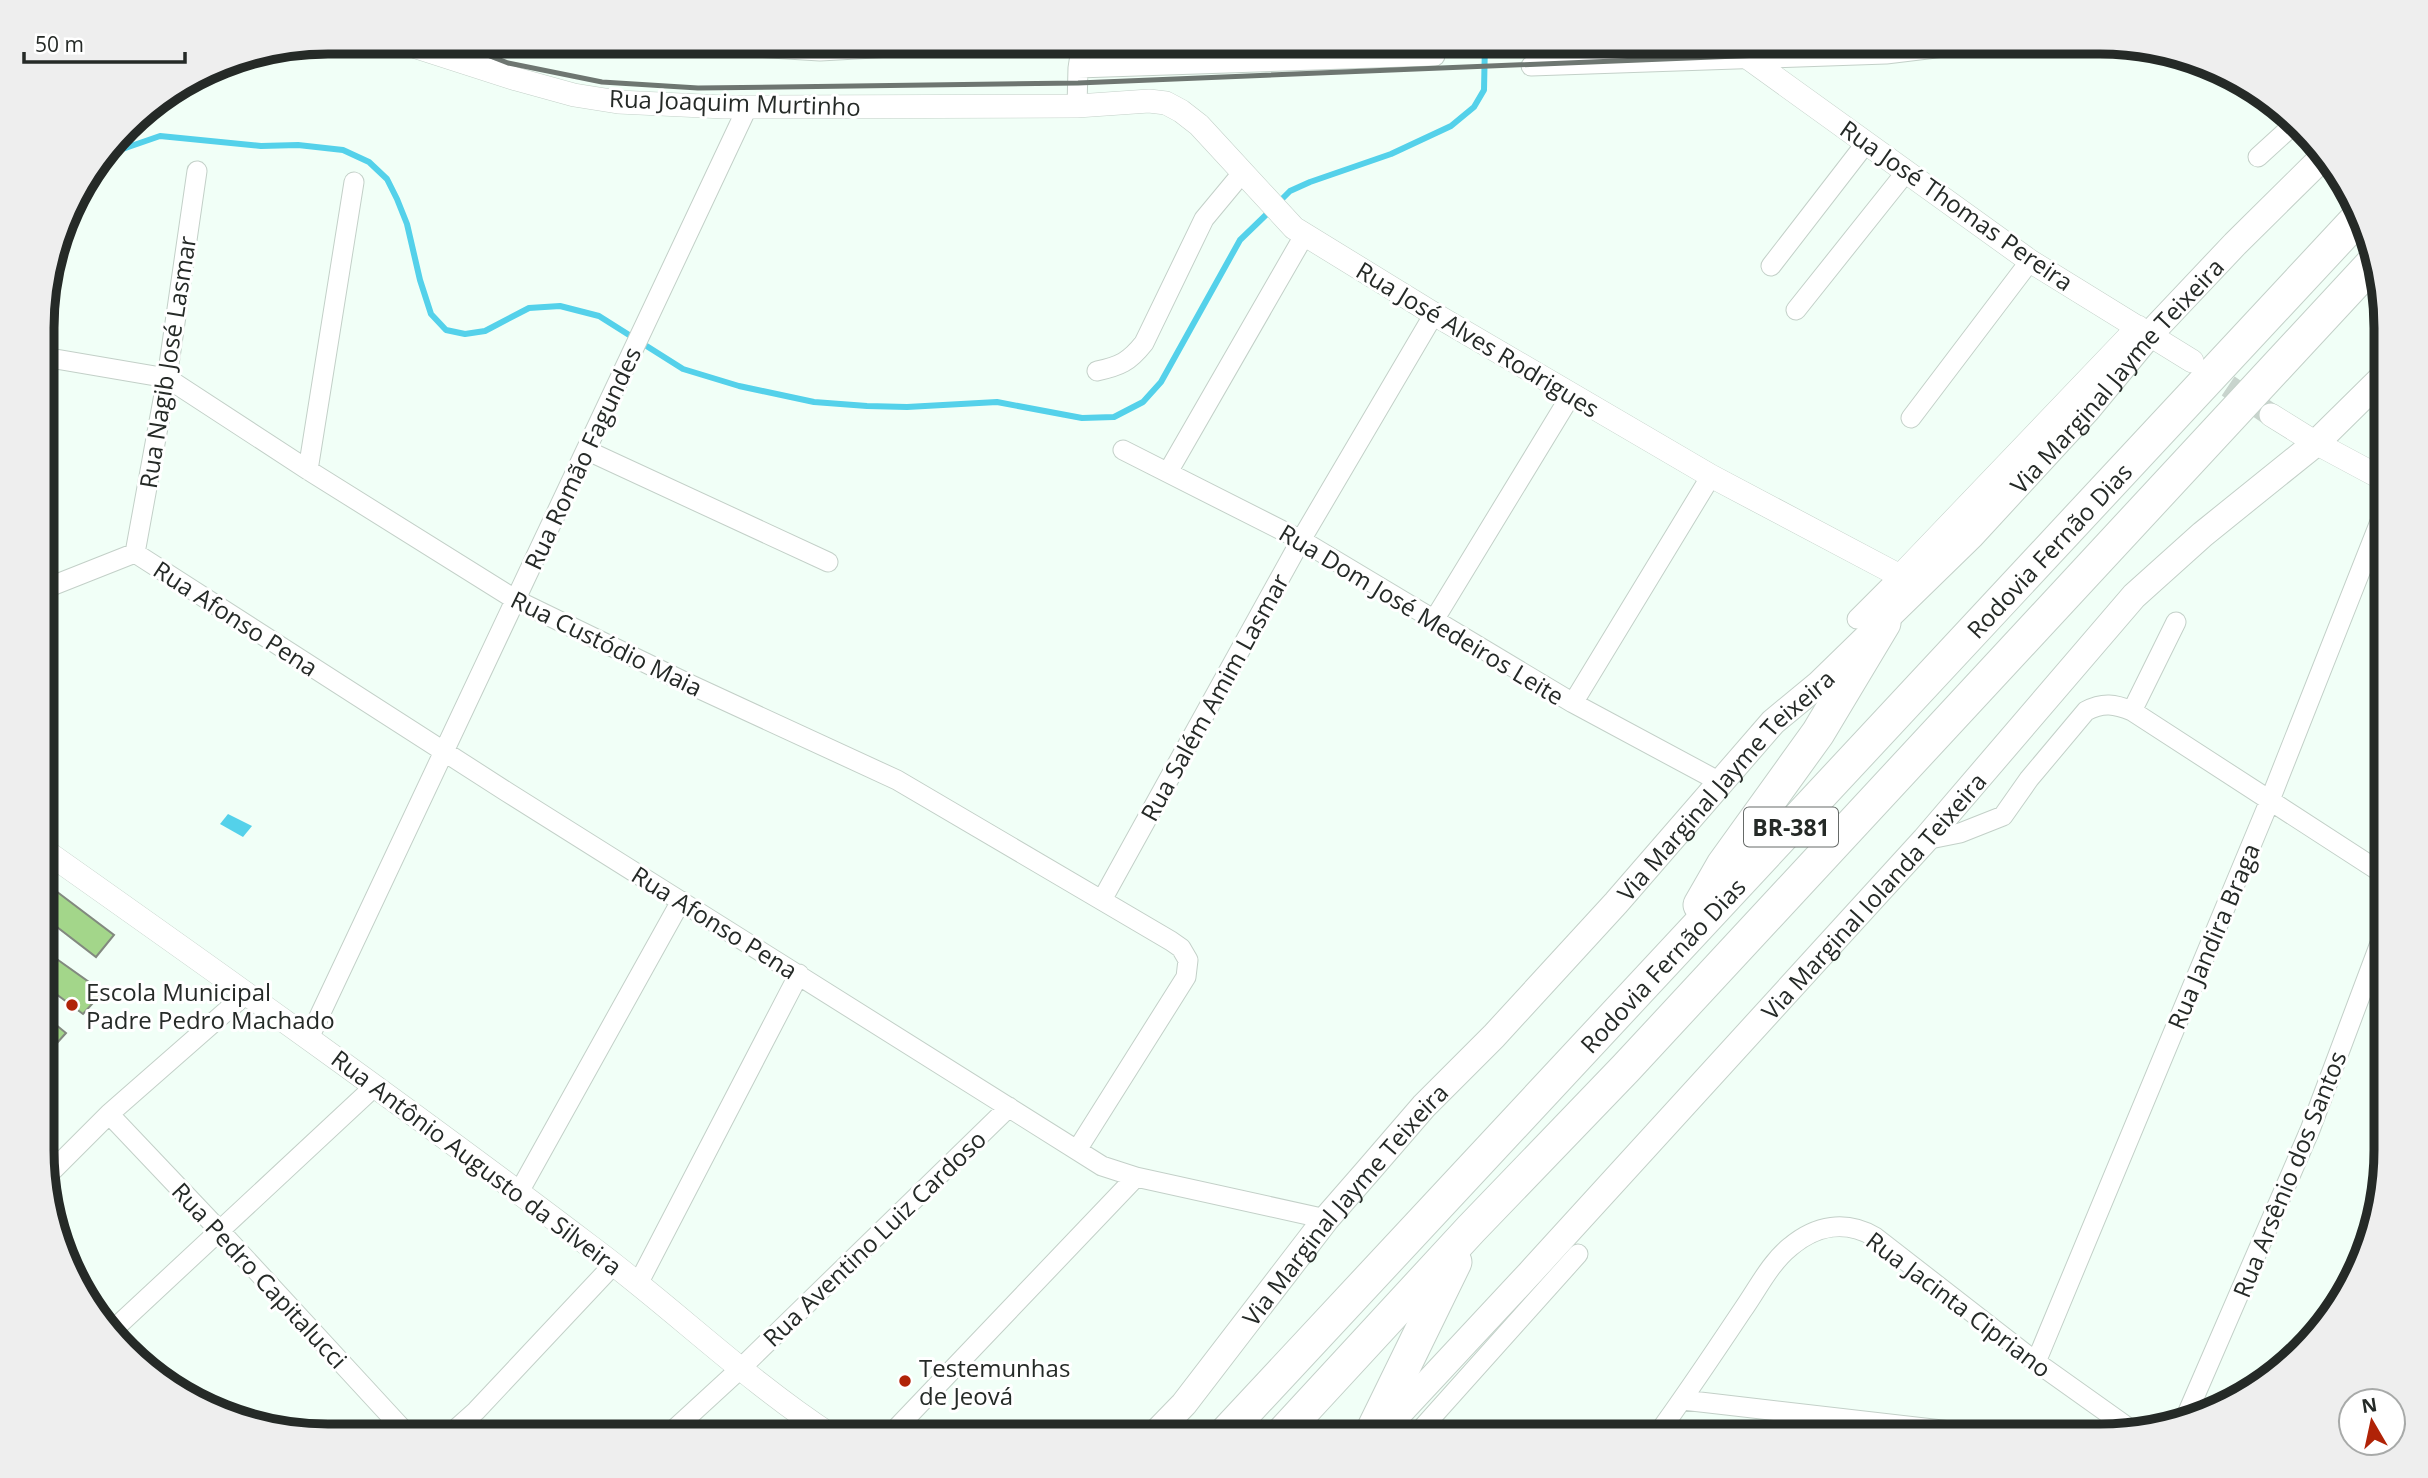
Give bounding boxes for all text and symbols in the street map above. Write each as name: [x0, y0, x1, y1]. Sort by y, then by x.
scale bar: [24, 21, 186, 65]
text: 50 m: [35, 30, 84, 58]
street label: Rua Joaquim Murtinho: [609, 81, 861, 123]
street label: Rua José Thomas Pereira: [1834, 112, 2080, 298]
street label: Rua Nagib José Lasmar: [131, 233, 203, 491]
street label: Via Marginal Jayme Teixeira: [2002, 250, 2230, 500]
street label: Rua José Alves Rodrigues: [1350, 253, 1606, 425]
street label: Rua Romão Fagundes: [516, 341, 648, 575]
street label: Rodovia Fernão Dias: [1959, 455, 2139, 645]
street label: Rua Dom José Medeiros Leite: [1273, 516, 1571, 712]
street label: Rua Afonso Pena: [148, 553, 324, 683]
street label: Rua Salém Amim Lasmar: [1132, 567, 1296, 827]
street label: Rua Custódio Maia: [506, 582, 708, 704]
street label: Via Marginal Jayme Teixeira: [1609, 662, 1841, 908]
street label: Via Marginal Iolanda Teixeira: [1753, 765, 1993, 1026]
road number: BR-381: [1744, 807, 1838, 846]
street label: Rua Jandira Braga: [2159, 838, 2267, 1034]
street label: Rua Afonso Pena: [626, 858, 804, 986]
street label: Rodovia Fernão Dias: [1572, 870, 1752, 1060]
place label: Escola Municipal Padre Pedro Machado: [86, 975, 335, 1036]
marker: Escola Municipal Padre Pedro Machado: [64, 997, 80, 1013]
street label: Rua Antônio Augusto da Silveira: [325, 1042, 629, 1282]
street label: Rua Arsênio dos Santos: [2224, 1046, 2354, 1302]
street label: Via Marginal Jayme Teixeira: [1234, 1076, 1454, 1332]
street label: Rua Aventino Luiz Cardoso: [755, 1122, 993, 1354]
street label: Rua Pedro Capitalucci: [165, 1175, 355, 1375]
street label: Rua Jacinta Cipriano: [1860, 1224, 2058, 1384]
place label: Testemunhas de Jeová: [919, 1351, 1070, 1412]
marker: Testemunhas de Jeová: [897, 1373, 913, 1389]
north arrow: [2337, 1387, 2407, 1457]
text: N: [2360, 1391, 2379, 1419]

